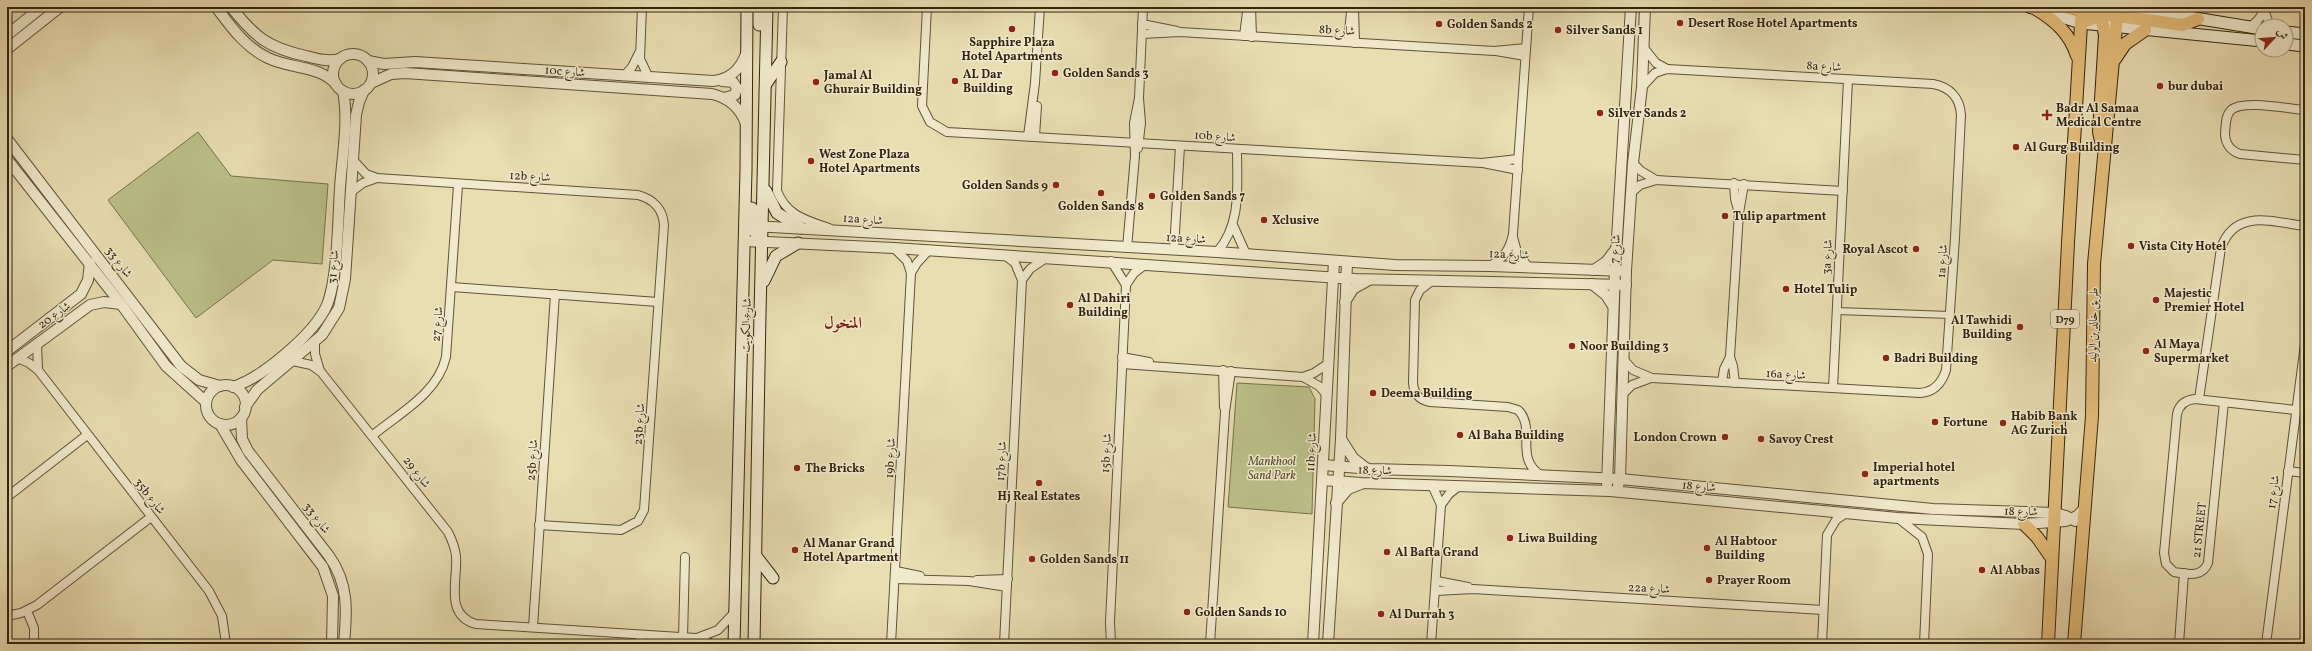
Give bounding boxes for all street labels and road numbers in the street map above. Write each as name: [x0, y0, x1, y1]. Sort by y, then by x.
street label: 8b شارع: [1318, 22, 1355, 42]
street label: 8a شارع: [1806, 58, 1842, 78]
street label: 10c شارع: [544, 63, 586, 83]
street label: 10b شارع: [1193, 128, 1236, 148]
street label: 12b شارع: [509, 168, 551, 188]
street label: 12a شارع: [842, 211, 884, 231]
street label: 12a شارع: [1165, 230, 1207, 250]
street label: شارع 7: [1607, 234, 1627, 264]
street label: 3a شارع: [1819, 239, 1839, 275]
street label: 1a شارع: [1934, 243, 1954, 279]
street label: شارع 33: [99, 244, 136, 283]
street label: 12a شارع: [1488, 246, 1530, 266]
street label: شارع 31: [325, 249, 345, 285]
street label: طريق خالد بن الوليد: [2085, 287, 2103, 363]
street label: شارع الكويت: [738, 297, 758, 353]
street label: شارع 20: [35, 298, 75, 335]
street label: شارع 27: [428, 306, 450, 342]
road number: D79: [2051, 310, 2079, 328]
street label: 16a شارع: [1765, 366, 1806, 386]
street label: 23b شارع: [631, 402, 651, 446]
street label: 15b شارع: [1098, 432, 1118, 474]
street label: 11b شارع: [1303, 432, 1323, 472]
street label: 19b شارع: [882, 437, 902, 479]
street label: 25b شارع: [524, 438, 544, 482]
street label: 17b شارع: [993, 440, 1013, 482]
street label: شارع 29: [397, 454, 434, 493]
street label: شارع 18: [1358, 462, 1392, 482]
street label: شارع 17: [2264, 474, 2286, 510]
street label: 35b شارع: [128, 475, 168, 519]
street label: شارع 18: [1681, 478, 1717, 498]
street label: شارع 33: [297, 500, 334, 539]
street label: 21 STREET: [2189, 502, 2211, 559]
street label: شارع 18: [2004, 504, 2038, 522]
street label: 22a شارع: [1627, 580, 1671, 600]

